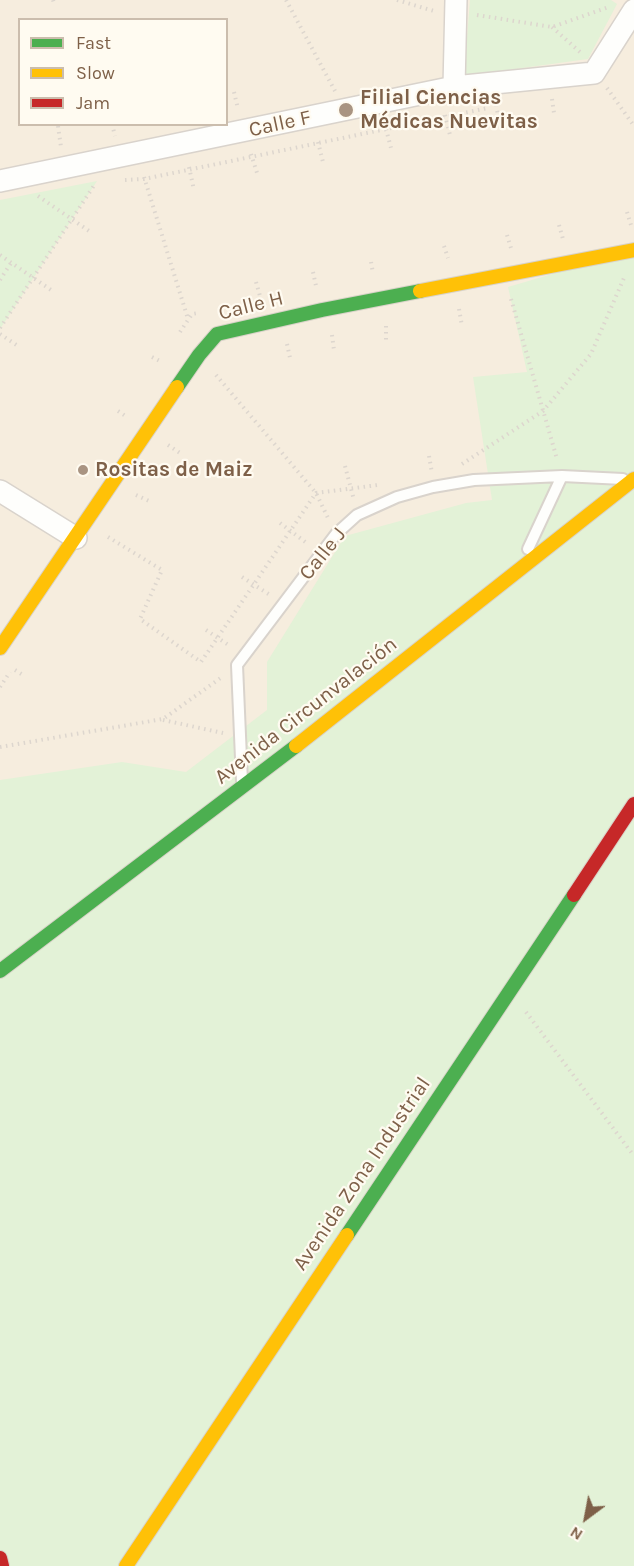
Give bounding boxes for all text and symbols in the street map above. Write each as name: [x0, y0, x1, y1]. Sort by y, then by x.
legend: [18, 18, 228, 126]
text: Fast: [76, 32, 111, 54]
text: Slow: [76, 62, 115, 84]
place label: Filial Ciencias Médicas Nuevitas: [360, 85, 538, 135]
text: Jam: [76, 92, 110, 114]
marker: Filial Ciencias Médicas Nuevitas: [337, 101, 355, 119]
street label: Calle F: [247, 105, 313, 143]
street label: Calle H: [216, 286, 286, 326]
place label: Rositas de Maiz: [95, 457, 253, 483]
marker: Rositas de Maiz: [76, 463, 90, 477]
street label: Calle J: [294, 523, 352, 585]
street label: Avenida Circunvalación: [210, 632, 402, 790]
street label: Avenida Zona Industrial: [288, 1072, 436, 1276]
north arrow: [556, 1488, 616, 1548]
text: N: [566, 1523, 586, 1545]

